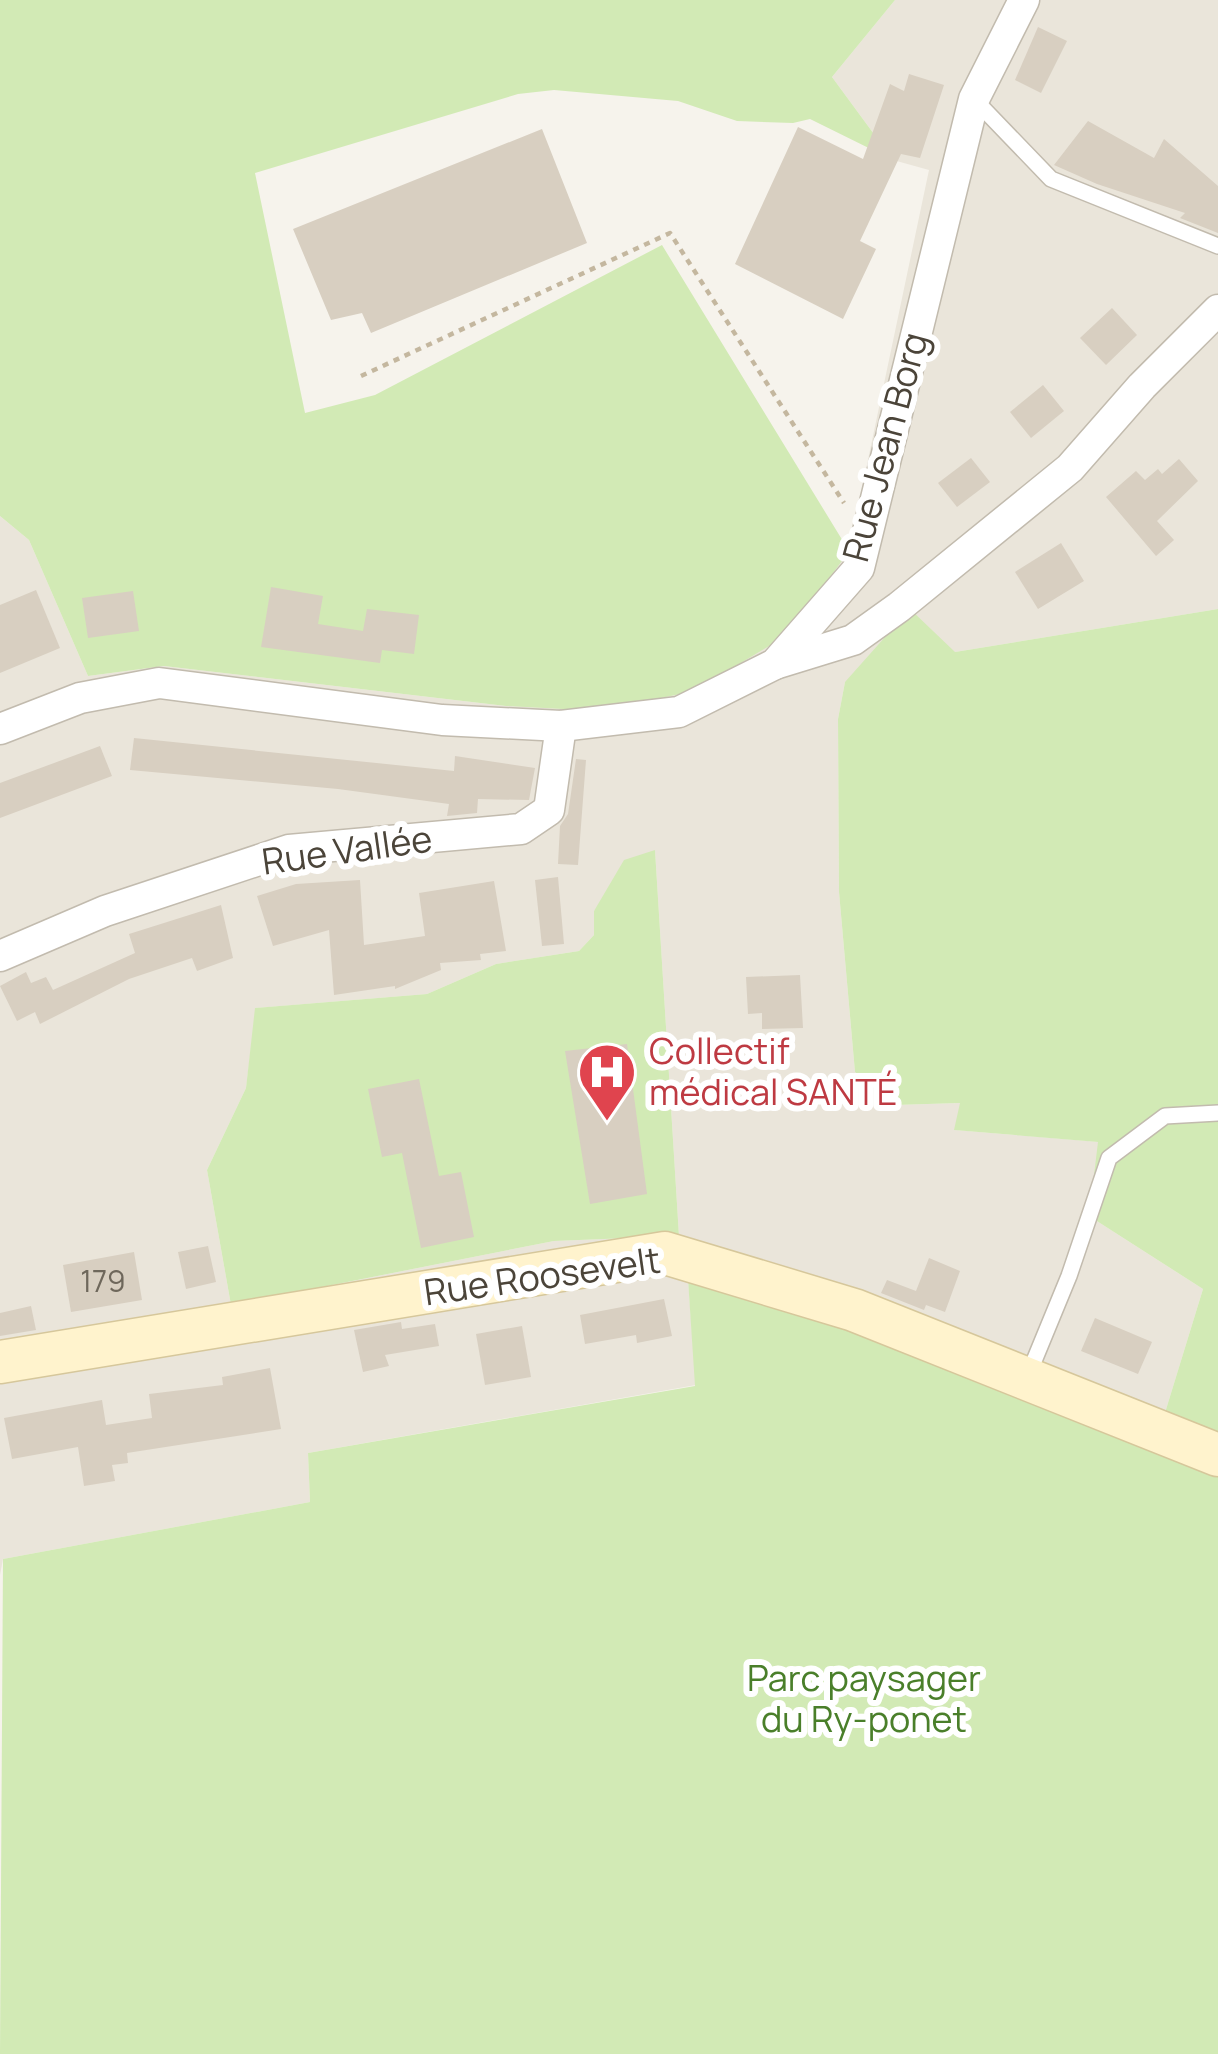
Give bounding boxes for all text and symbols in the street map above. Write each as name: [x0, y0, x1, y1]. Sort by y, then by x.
street label: Rue Jean Borg: [830, 327, 939, 567]
street label: Rue Vallée: [259, 813, 435, 886]
place label: Collectif médical SANTÉ: [649, 1026, 897, 1116]
hospital icon: Collectif médical SANTÉ: [576, 1041, 638, 1123]
street label: Rue Roosevelt: [421, 1235, 663, 1316]
house number: 179: [80, 1260, 126, 1301]
park label: Parc paysager du Ry-ponet: [747, 1653, 981, 1743]

